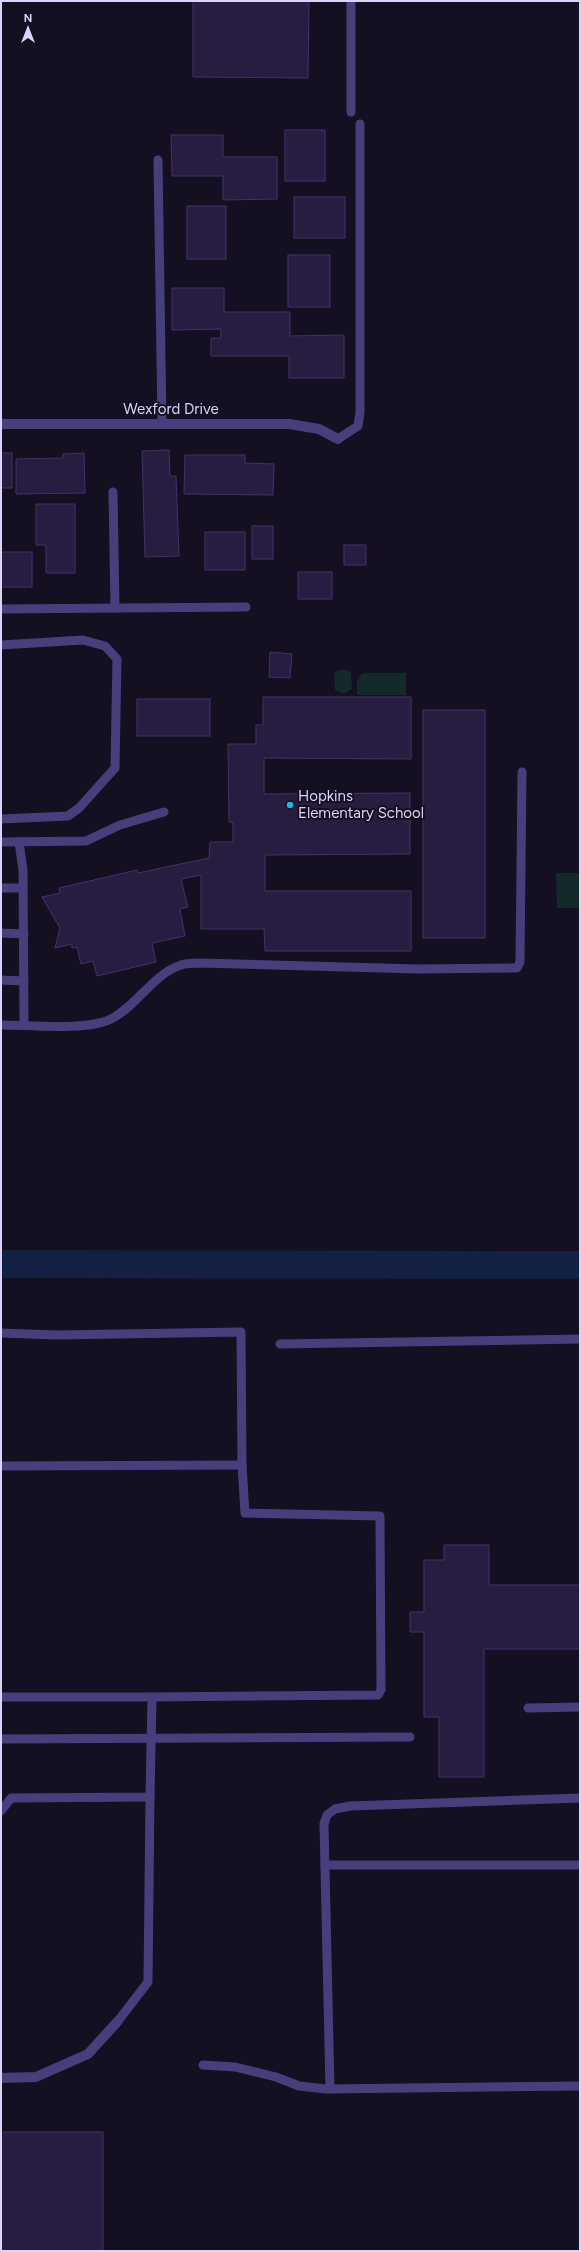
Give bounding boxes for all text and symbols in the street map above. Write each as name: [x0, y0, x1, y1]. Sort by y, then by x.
north arrow: [8, 8, 48, 48]
text: N: [24, 12, 32, 25]
street label: Wexford Drive: [123, 400, 219, 418]
place label: Hopkins Elementary School: [298, 787, 424, 822]
marker: Hopkins Elementary School: [285, 800, 295, 810]

